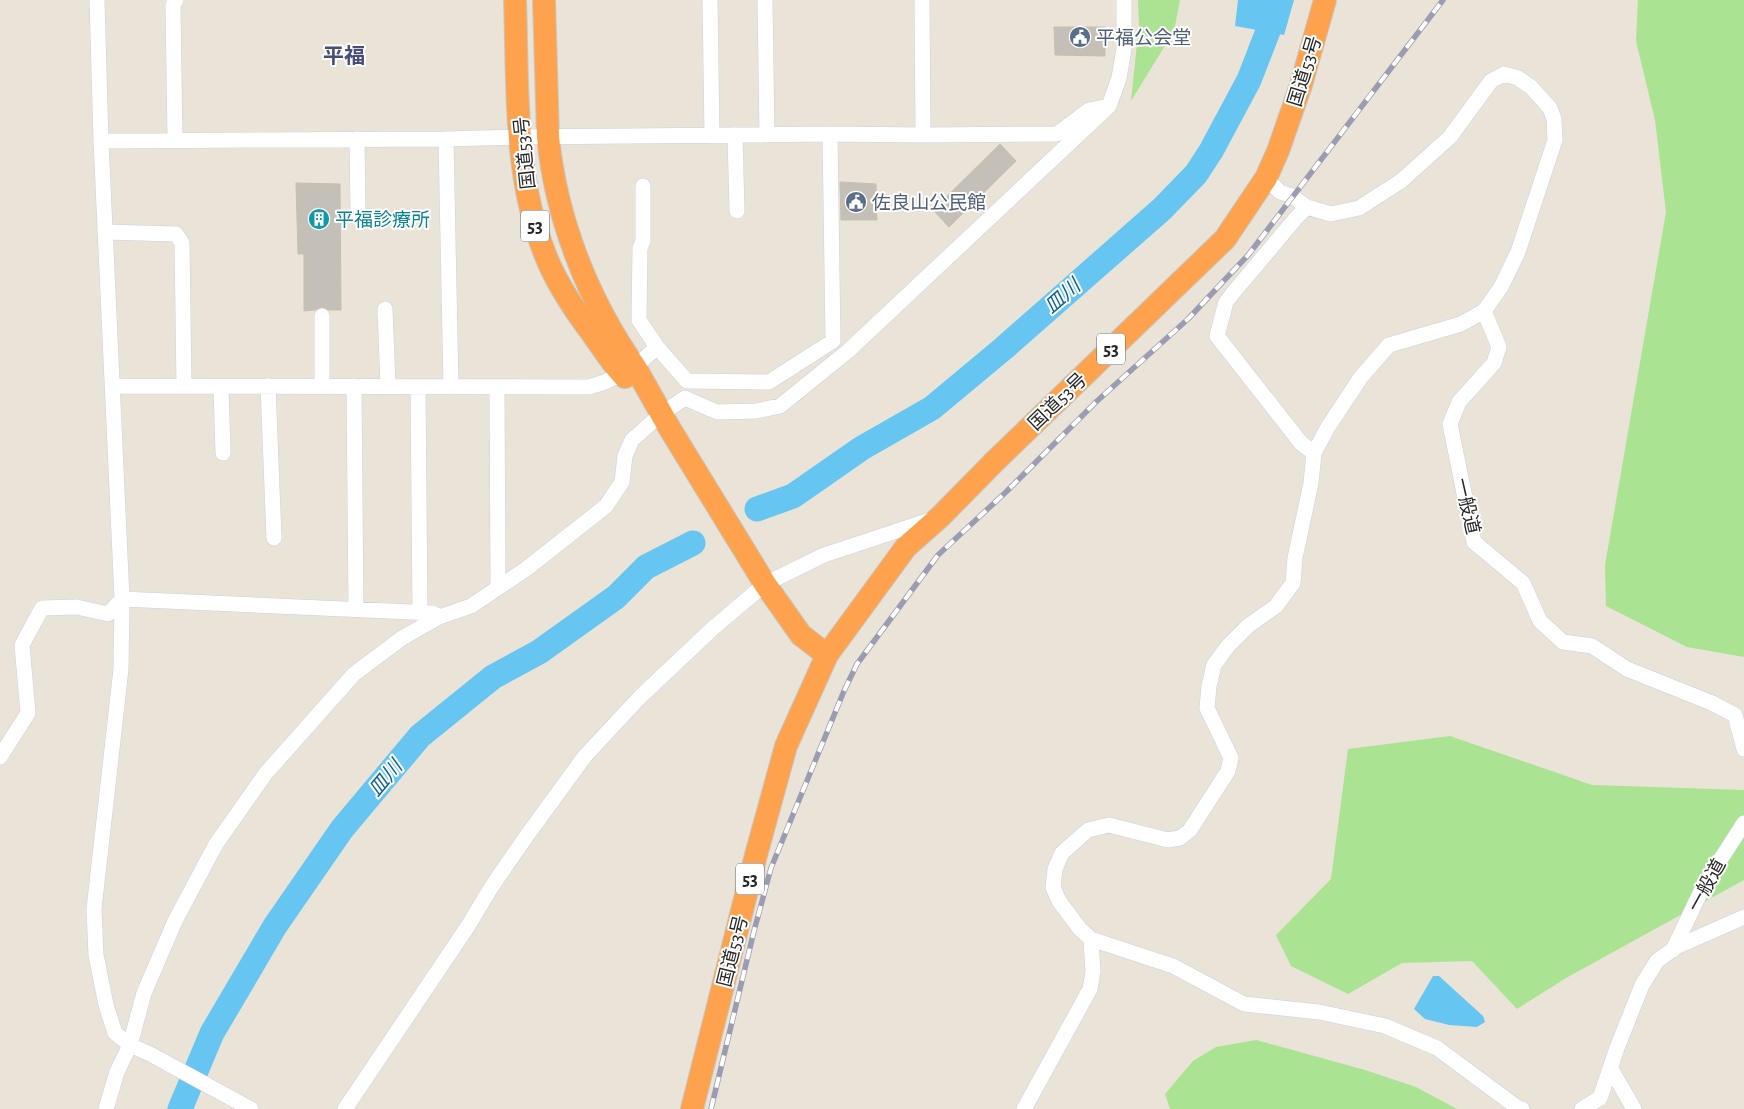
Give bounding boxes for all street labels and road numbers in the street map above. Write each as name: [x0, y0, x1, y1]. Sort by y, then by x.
street label: 国道53号: [1285, 34, 1325, 109]
street label: 国道53号: [511, 116, 539, 190]
road number: 53: [521, 210, 549, 242]
road number: 53: [1097, 334, 1125, 364]
street label: 国道53号: [1025, 369, 1091, 434]
street label: 一般道: [1451, 476, 1483, 536]
street label: 一般道: [1684, 856, 1729, 915]
road number: 53: [736, 864, 764, 894]
street label: 国道53号: [714, 914, 751, 989]

